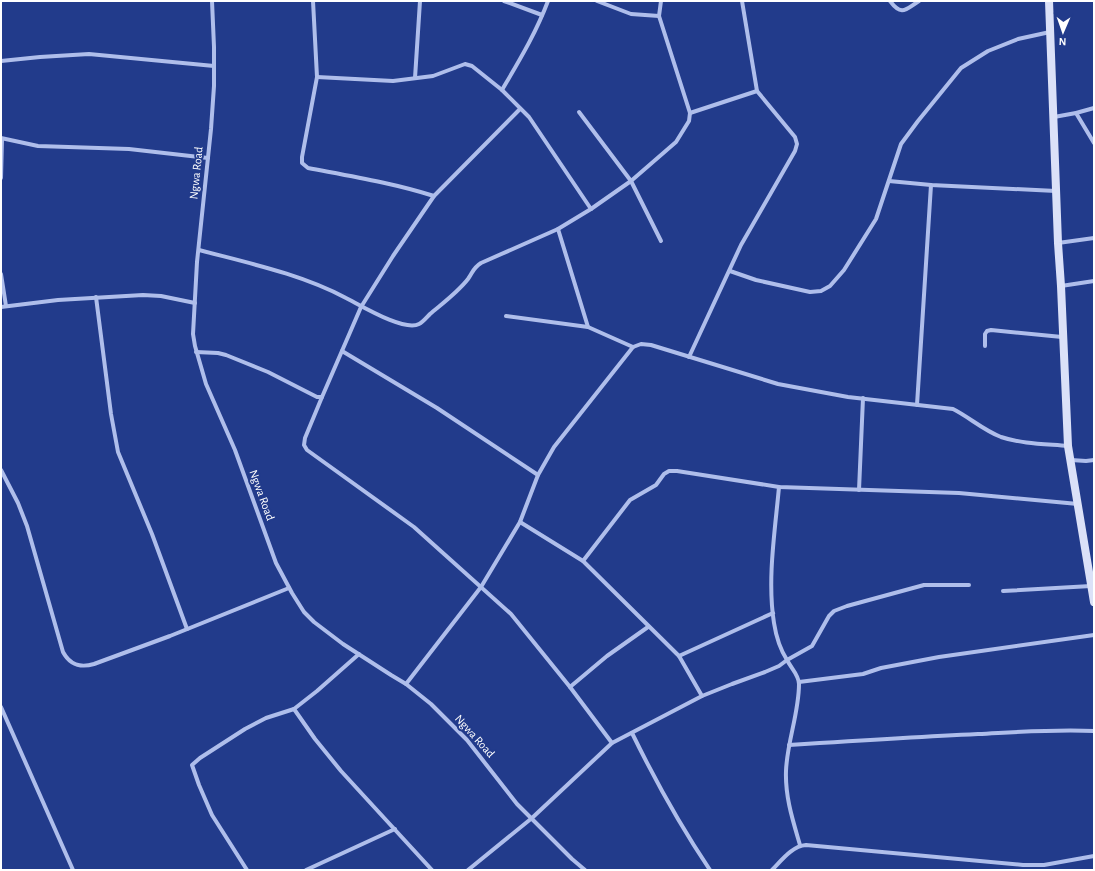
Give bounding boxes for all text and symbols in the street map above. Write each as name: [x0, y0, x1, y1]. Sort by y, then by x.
north arrow: [1043, 12, 1083, 52]
text: N: [1059, 36, 1067, 47]
street label: Ngwa Road: [187, 146, 205, 200]
street label: Ngwa Road: [247, 468, 277, 522]
street label: Ngwa Road: [453, 712, 497, 760]

